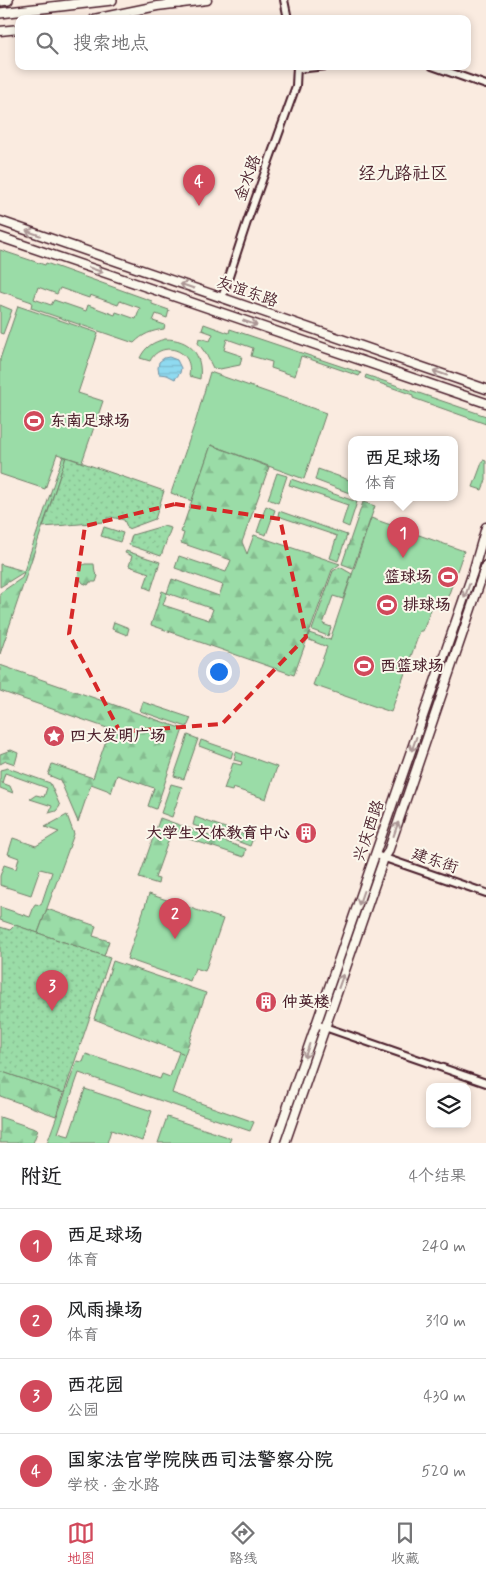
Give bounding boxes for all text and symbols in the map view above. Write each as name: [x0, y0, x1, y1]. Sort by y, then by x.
search box: [15, 15, 471, 70]
icon: search: [33, 29, 61, 57]
text: 搜索地点: [73, 31, 149, 56]
street label: 金水路: [230, 152, 266, 204]
district label: 经九路社区: [358, 162, 448, 186]
pin: 4: [183, 165, 215, 206]
one-way arrow: [26, 228, 42, 237]
one-way arrow: [88, 265, 104, 275]
street label: 友谊东路: [213, 272, 281, 312]
one-way arrow: [180, 281, 195, 290]
one-way arrow: [241, 318, 257, 328]
one-way arrow: [433, 368, 448, 377]
sports icon: 东南足球场: [22, 409, 46, 433]
place label: 东南足球场: [50, 411, 130, 432]
popup: [348, 436, 458, 501]
text: 西足球场: [365, 446, 441, 471]
text: 体育: [365, 473, 397, 494]
pin: 1: [387, 517, 419, 558]
sports icon: 篮球场: [436, 565, 460, 589]
place label: 篮球场: [384, 567, 432, 588]
one-way arrow: [462, 582, 471, 598]
sports icon: 排球场: [375, 593, 399, 617]
place label: 排球场: [403, 595, 451, 616]
sports icon: 西篮球场: [352, 654, 376, 678]
place label: 西篮球场: [380, 656, 444, 677]
your location: [206, 659, 232, 685]
place icon: 四大发明广场: [42, 724, 66, 748]
place label: 四大发明广场: [70, 726, 166, 747]
one-way arrow: [408, 736, 418, 752]
street label: 兴庆西路: [349, 797, 389, 865]
building icon: 大学生文体教育中心: [294, 821, 318, 845]
one-way arrow: [392, 821, 401, 837]
place label: 大学生文体教育中心: [146, 823, 290, 844]
street label: 建东街: [409, 843, 461, 879]
one-way arrow: [355, 890, 365, 906]
pin: 2: [159, 898, 191, 939]
pin: 3: [36, 970, 68, 1011]
one-way arrow: [337, 974, 346, 989]
building icon: 仲英楼: [254, 990, 278, 1014]
place label: 仲英楼: [282, 992, 330, 1013]
one-way arrow: [302, 1043, 311, 1058]
map controls: [426, 1083, 471, 1128]
button: layers: [426, 1083, 471, 1128]
text: 附近: [20, 1163, 62, 1191]
text: 4个结果: [409, 1166, 466, 1187]
text: 西足球场: [67, 1223, 143, 1248]
text: 1: [32, 1236, 40, 1257]
text: 240 m: [422, 1236, 466, 1257]
text: 体育: [67, 1250, 99, 1271]
text: 风雨操场: [67, 1298, 143, 1323]
text: 2: [32, 1311, 40, 1332]
text: 310 m: [425, 1311, 466, 1332]
text: 体育: [67, 1325, 99, 1346]
text: 西花园: [67, 1373, 124, 1398]
text: 3: [32, 1386, 40, 1407]
text: 430 m: [423, 1386, 466, 1407]
text: 公园: [67, 1400, 99, 1421]
text: 国家法官学院陕西司法警察分院: [67, 1448, 333, 1473]
text: 4: [31, 1461, 41, 1482]
text: 520 m: [421, 1461, 466, 1482]
text: 学校 · 金水路: [67, 1475, 159, 1496]
tab: 地图: [67, 1519, 95, 1568]
tab: 路线: [229, 1519, 257, 1568]
tab: 收藏: [391, 1519, 419, 1568]

